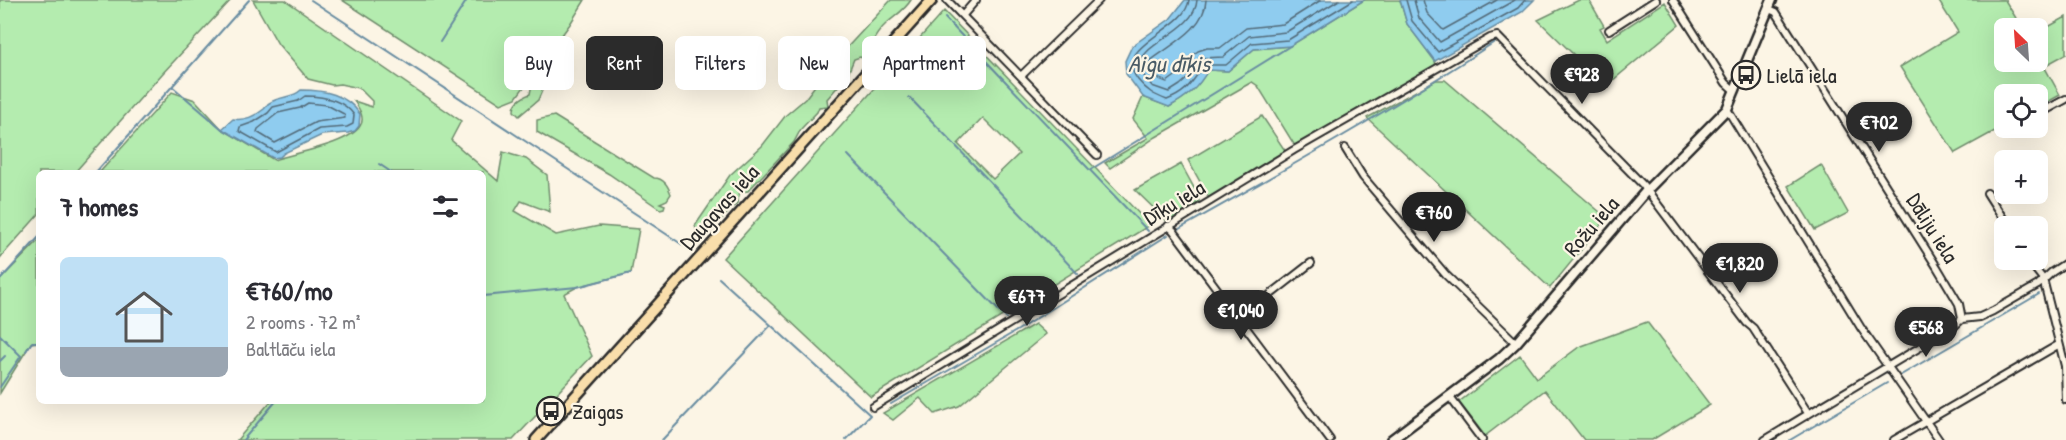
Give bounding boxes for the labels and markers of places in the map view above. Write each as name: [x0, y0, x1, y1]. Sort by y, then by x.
pin: €928: [1546, 54, 1618, 105]
bus stop icon: Lielā iela: [1730, 59, 1762, 91]
place label: Lielā iela: [1767, 60, 1837, 90]
pin: €702: [1843, 102, 1915, 153]
pin: €760: [1398, 192, 1470, 243]
pin: €1,820: [1691, 243, 1789, 294]
pin: €677: [991, 276, 1063, 327]
pin: €1,040: [1192, 290, 1290, 341]
pin: €568: [1890, 307, 1962, 358]
bus stop icon: Zaigas: [535, 395, 567, 427]
place label: Zaigas: [572, 396, 624, 426]

